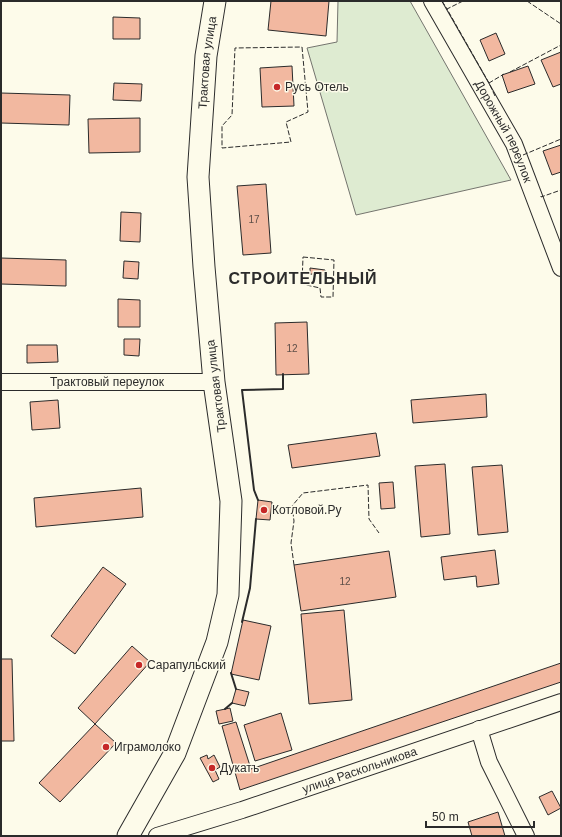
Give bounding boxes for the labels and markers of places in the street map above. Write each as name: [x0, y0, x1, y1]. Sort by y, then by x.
place label: Русь Отель: [285, 80, 349, 94]
marker: Русь Отель: [272, 82, 282, 92]
place label: Котловой.Ру: [272, 503, 341, 517]
marker: Котловой.Ру: [259, 505, 269, 515]
place label: Сарапульский: [147, 658, 226, 672]
marker: Сарапульский: [134, 660, 144, 670]
place label: Играмолоко: [114, 740, 181, 754]
marker: Играмолоко: [101, 742, 111, 752]
place label: Дукатъ: [220, 761, 260, 775]
marker: Дукатъ: [207, 763, 217, 773]

